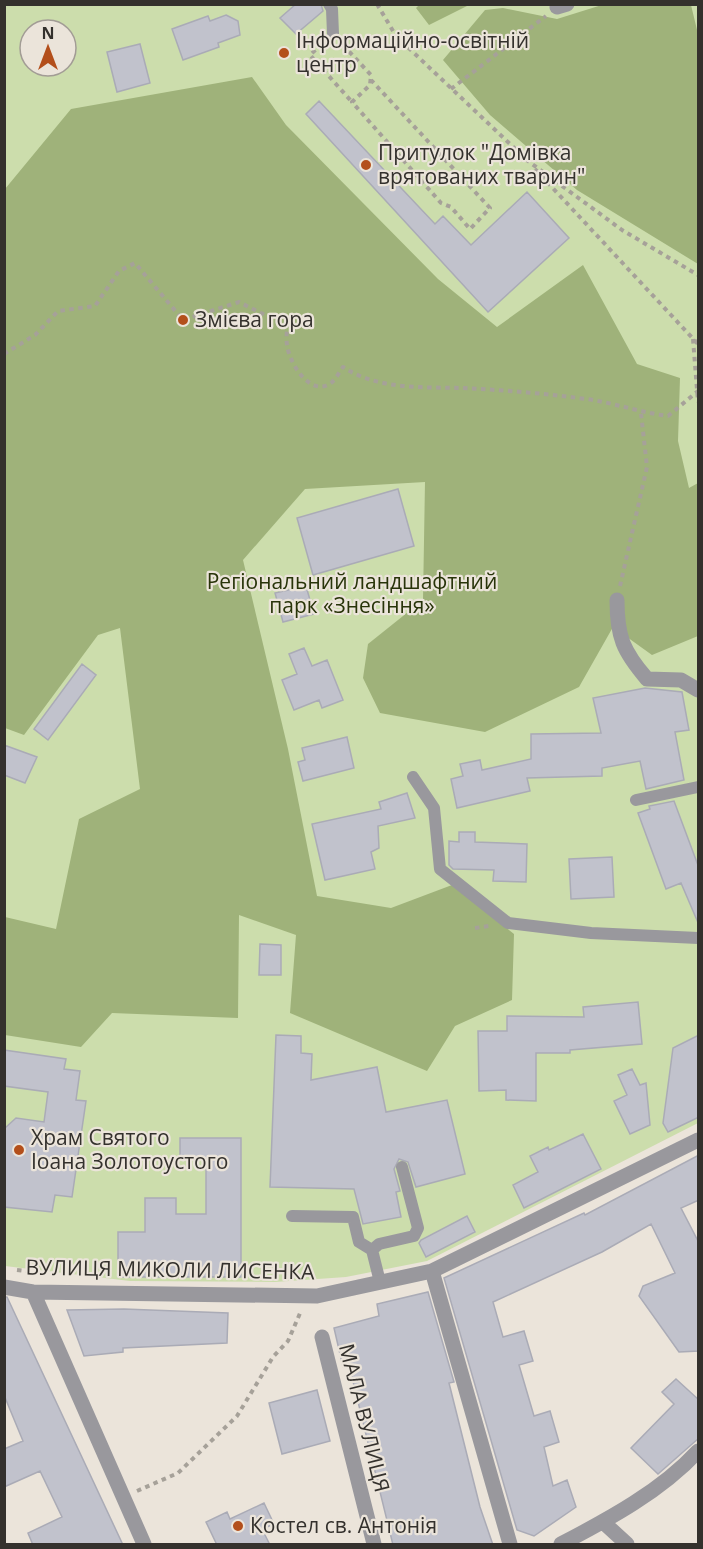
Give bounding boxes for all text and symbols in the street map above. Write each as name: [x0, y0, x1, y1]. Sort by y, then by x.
north arrow: [18, 18, 78, 78]
text: N: [41, 22, 55, 44]
place label: Інформаційно-освітній центр: [296, 26, 529, 78]
marker: Інформаційно-освітній центр: [277, 46, 291, 60]
place label: Притулок "Домівка врятованих тварин": [378, 138, 585, 190]
marker: Притулок "Домівка врятованих тварин": [359, 158, 373, 172]
place label: Змієва гора: [195, 305, 314, 333]
marker: Змієва гора: [176, 313, 190, 327]
park label: Регіональний ландшафтний парк «Знесіння»: [207, 567, 497, 619]
place label: Храм Святого Іоана Золотоустого: [31, 1123, 228, 1175]
marker: Храм Святого Іоана Золотоустого: [12, 1143, 26, 1157]
street label: ВУЛИЦЯ МИКОЛИ ЛИСЕНКА: [25, 1252, 315, 1286]
street label: МАЛА ВУЛИЦЯ: [333, 1341, 397, 1495]
place label: Костел св. Антонія: [250, 1511, 437, 1539]
marker: Костел св. Антонія: [231, 1519, 245, 1533]

